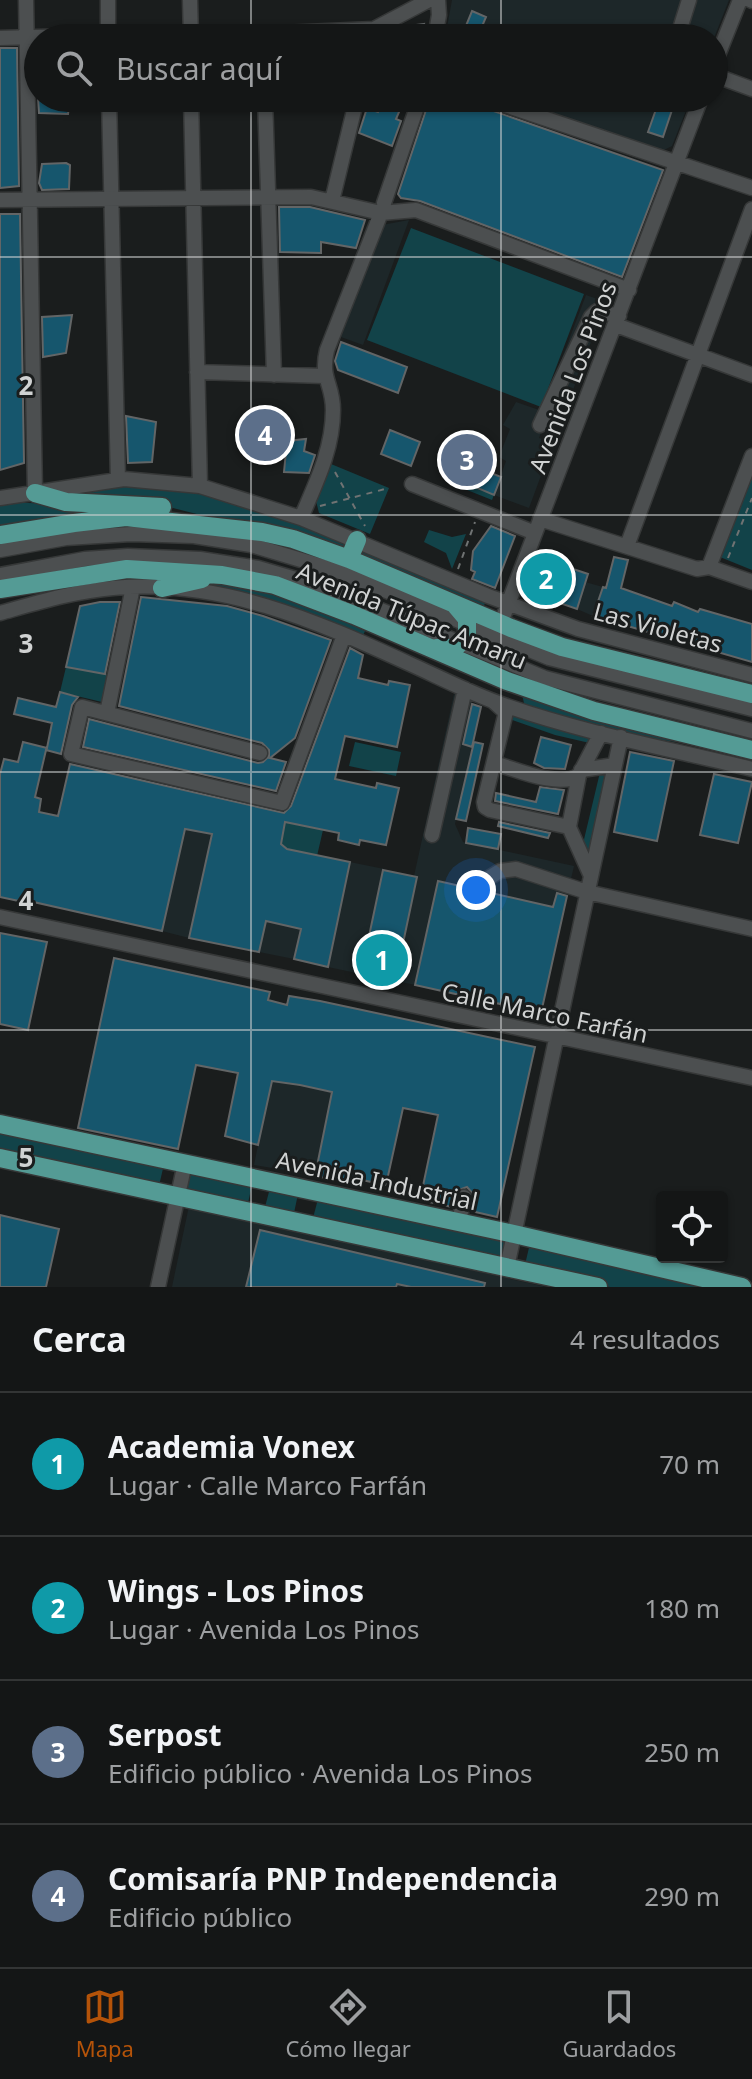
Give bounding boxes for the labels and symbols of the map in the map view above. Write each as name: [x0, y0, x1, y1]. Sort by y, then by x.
street label: Avenida Los Pinos: [520, 276, 624, 478]
text: 2: [19, 367, 34, 403]
pin: 4: [239, 405, 291, 465]
pin: 3: [441, 430, 493, 490]
pin: 2: [520, 549, 572, 609]
street label: Avenida Túpac Amaru: [292, 554, 532, 676]
street label: Las Violetas: [590, 594, 726, 660]
text: 3: [19, 625, 33, 661]
your location: [456, 870, 496, 910]
text: 4: [19, 882, 34, 918]
pin: 1: [356, 930, 408, 990]
street label: Calle Marco Farfán: [439, 974, 651, 1050]
text: 5: [19, 1139, 33, 1175]
street label: Avenida Industrial: [273, 1143, 481, 1217]

